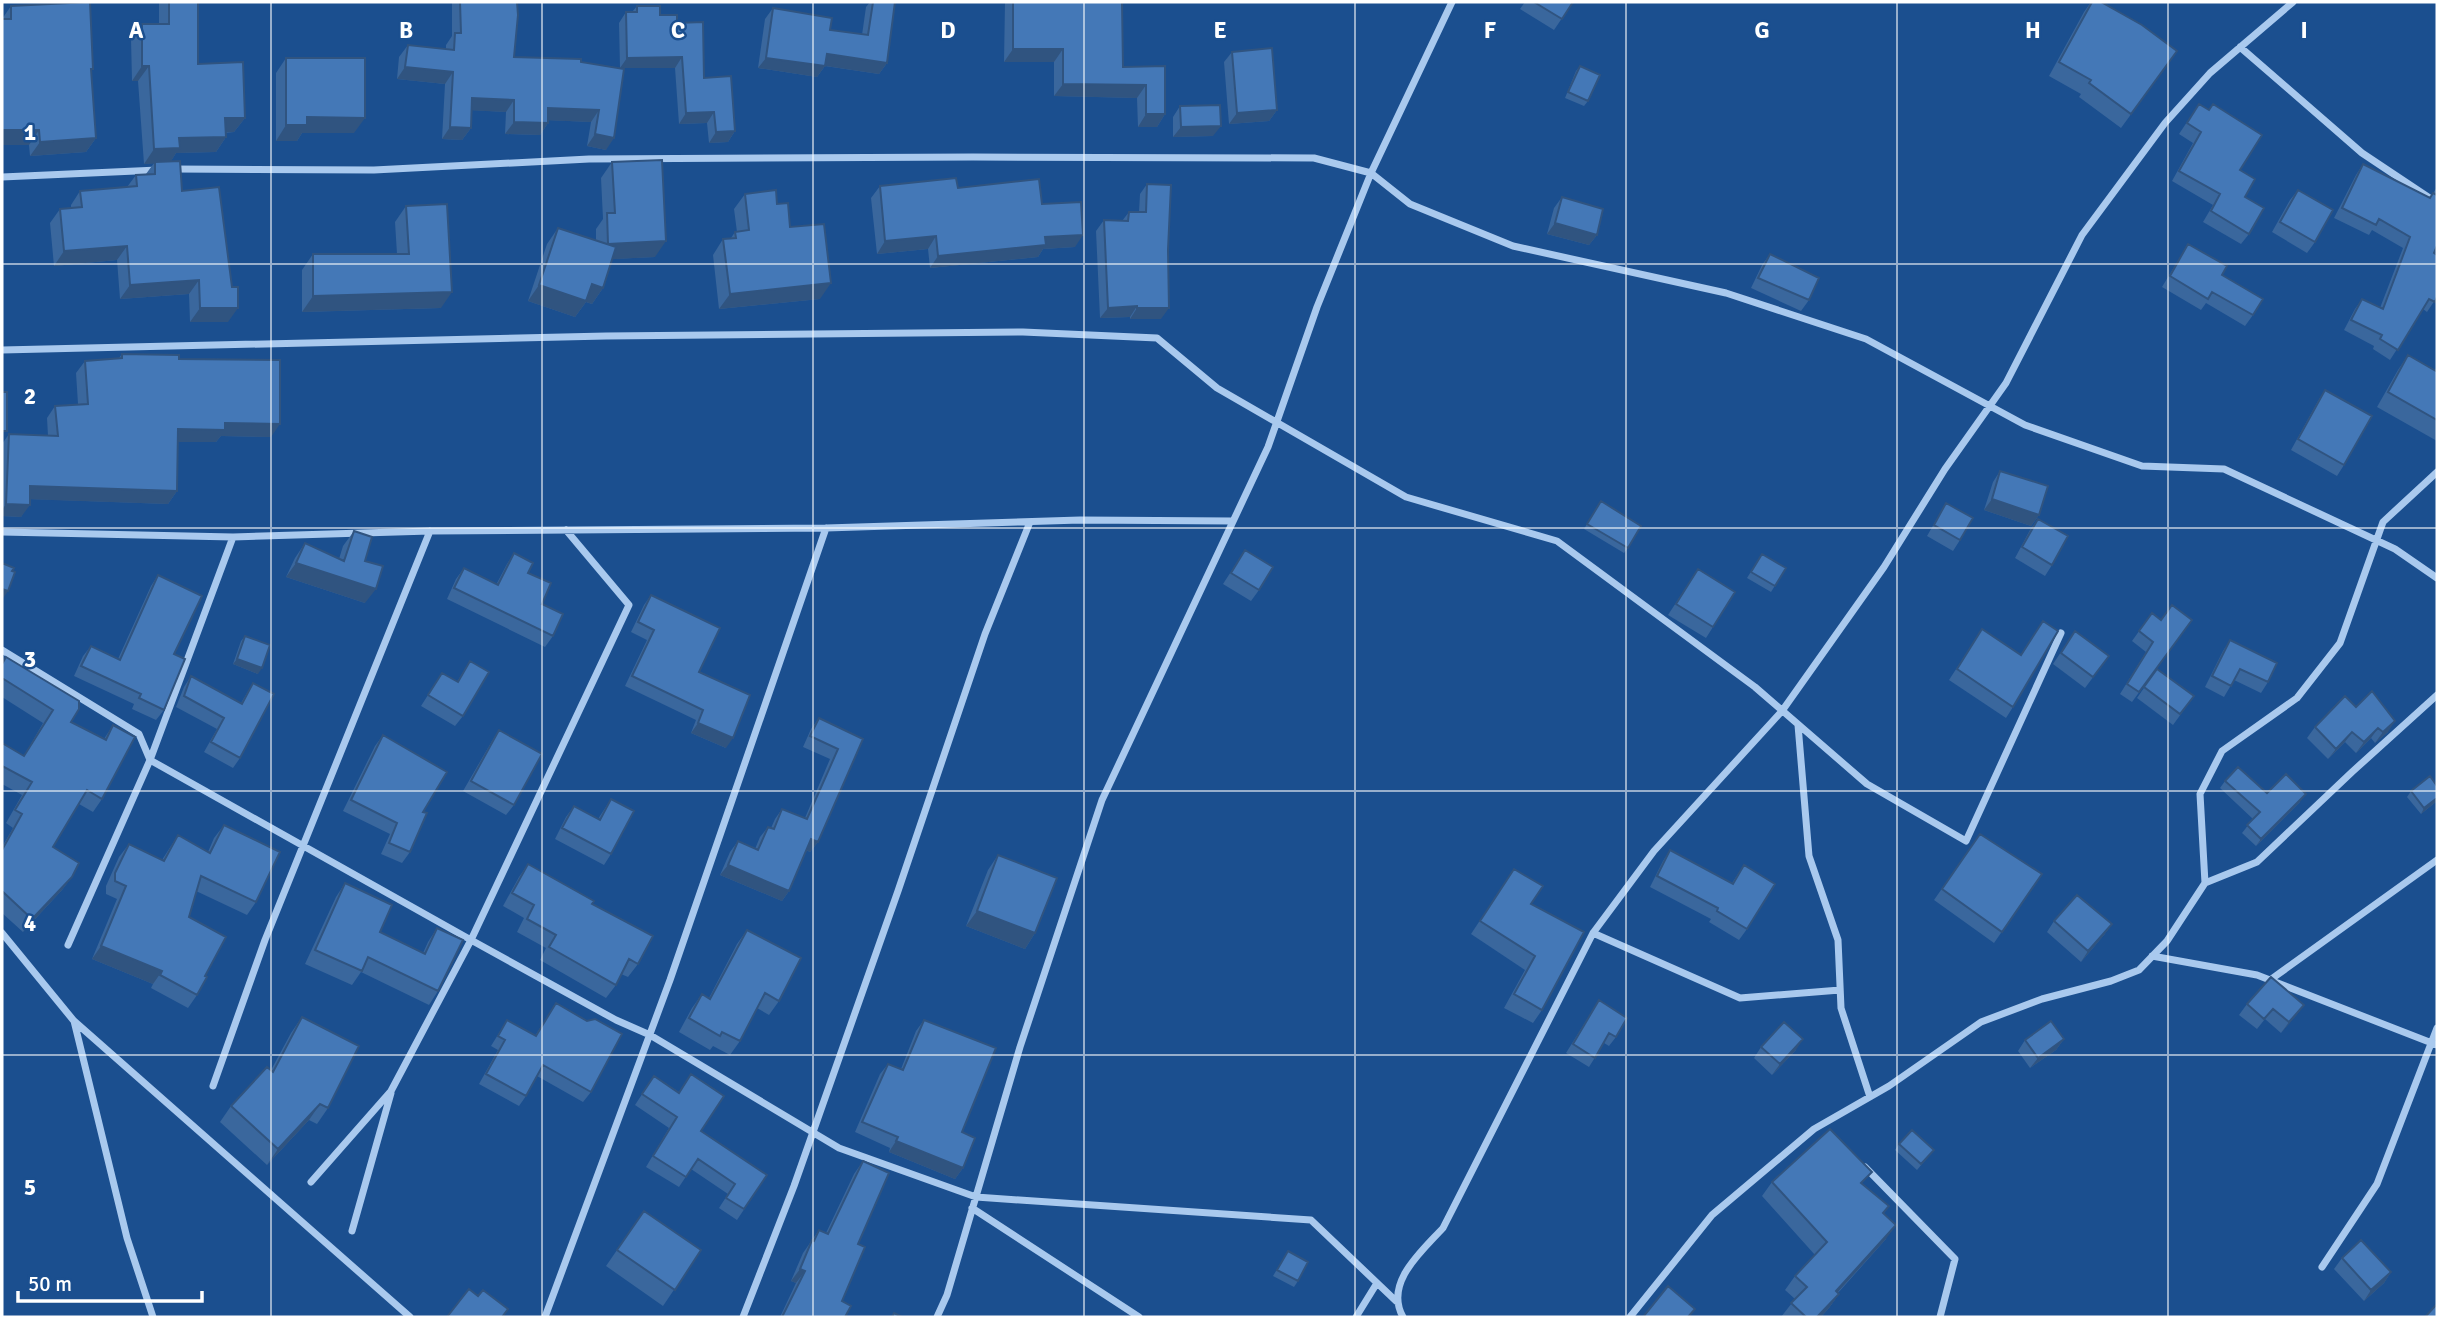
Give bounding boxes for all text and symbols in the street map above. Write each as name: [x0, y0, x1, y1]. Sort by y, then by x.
text: A: [129, 16, 144, 45]
text: B: [399, 16, 413, 45]
text: C: [671, 16, 685, 45]
text: D: [940, 16, 956, 45]
text: E: [1213, 16, 1227, 45]
text: F: [1484, 16, 1496, 45]
text: G: [1754, 16, 1770, 45]
text: H: [2025, 16, 2041, 45]
text: I: [2300, 16, 2308, 45]
text: 1: [24, 118, 36, 147]
text: 2: [24, 382, 36, 411]
text: 3: [24, 645, 36, 674]
text: 4: [24, 909, 36, 938]
text: 5: [24, 1173, 36, 1202]
scale bar: [18, 1260, 201, 1304]
text: 50 m: [28, 1271, 72, 1297]

